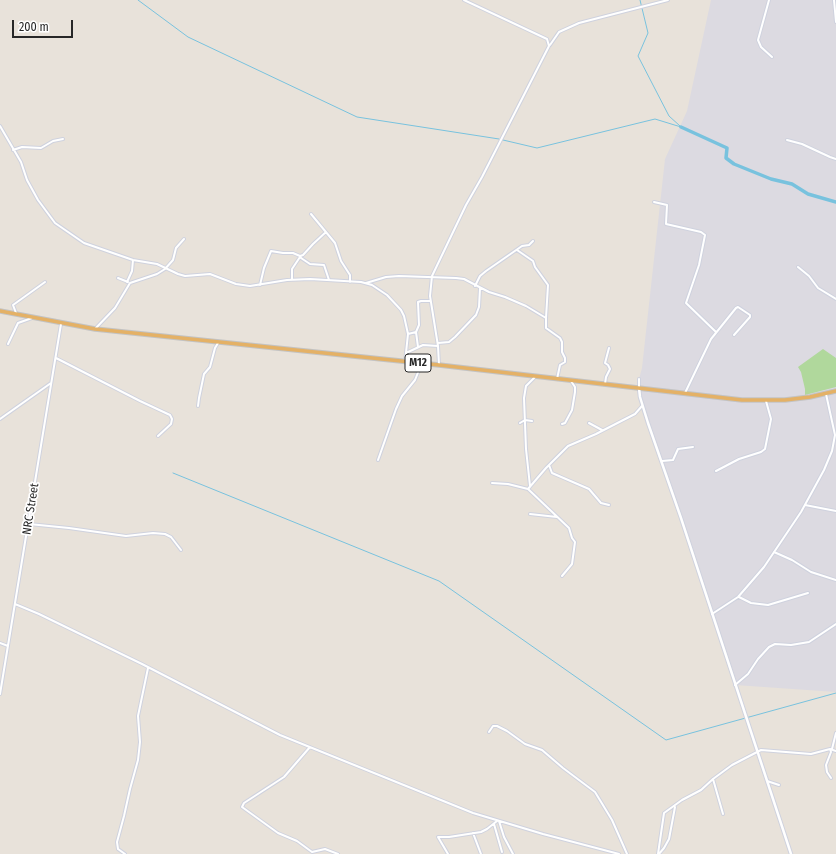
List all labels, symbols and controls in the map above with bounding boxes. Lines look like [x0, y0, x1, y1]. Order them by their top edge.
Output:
scale bar [14, 12, 75, 38]
text: 200 m [19, 20, 49, 34]
road number: M12 [405, 354, 431, 372]
street label: NRC Street [20, 482, 42, 536]

